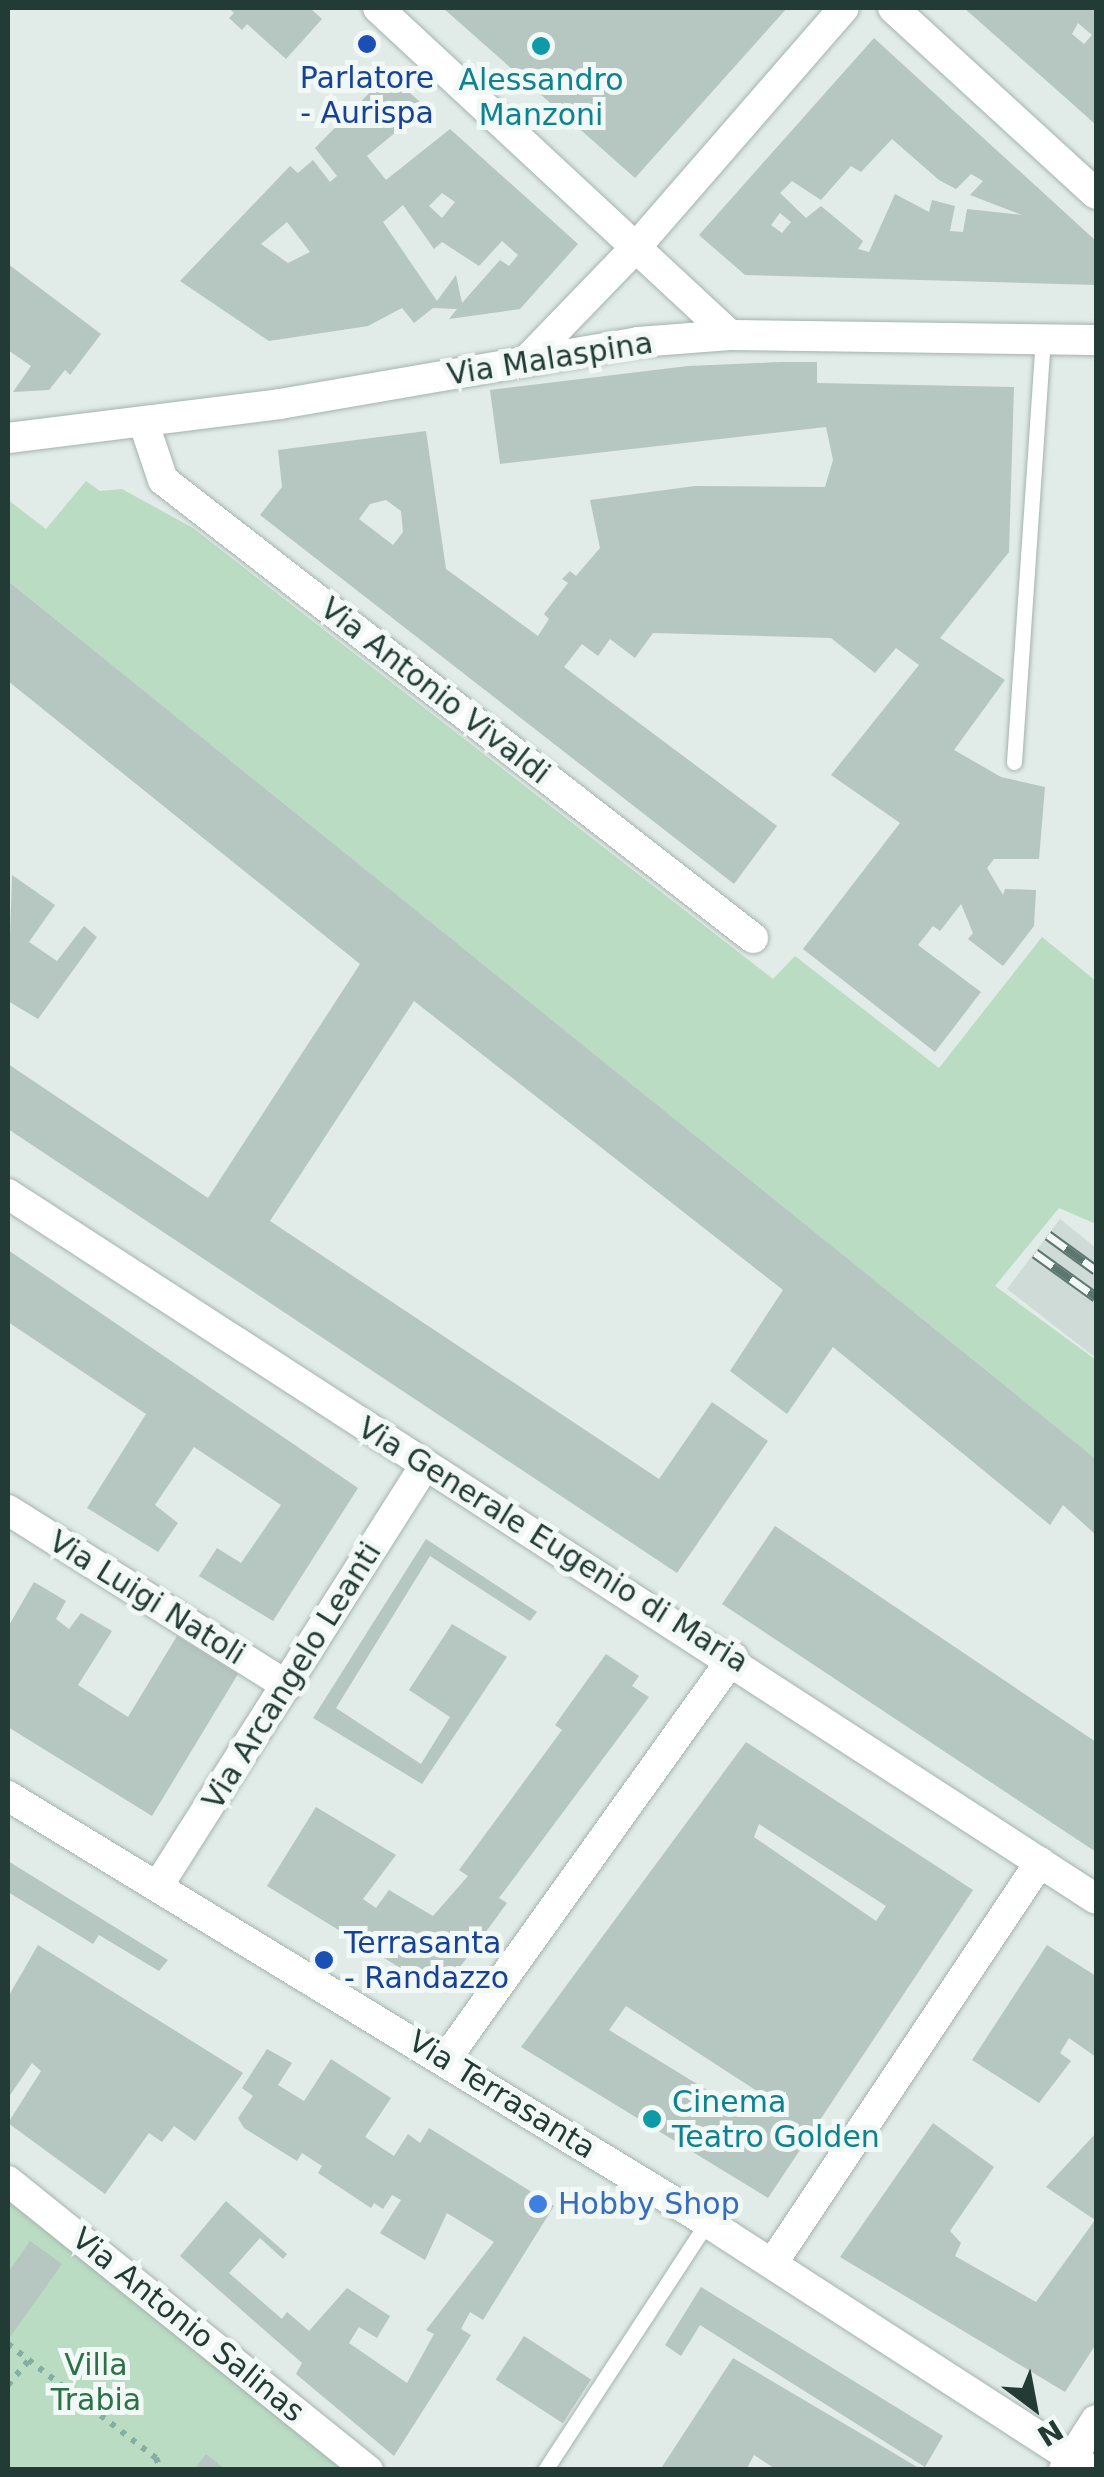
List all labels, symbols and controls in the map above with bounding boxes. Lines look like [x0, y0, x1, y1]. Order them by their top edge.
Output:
marker: Parlatore - Aurispa [356, 33, 378, 55]
marker: Alessandro Manzoni [530, 35, 552, 57]
place label: Parlatore - Aurispa [300, 60, 434, 130]
place label: Alessandro Manzoni [458, 62, 624, 132]
street label: Via Malaspina [445, 325, 655, 393]
street label: Via Antonio Vivaldi [313, 590, 557, 792]
street label: Via Generale Eugenio di Maria [351, 1410, 755, 1680]
street label: Via Luigi Natoli [42, 1523, 252, 1673]
street label: Via Arcangelo Leanti [195, 1536, 389, 1816]
place label: Terrasanta - Randazzo [344, 1925, 509, 1996]
marker: Terrasanta - Randazzo [313, 1949, 335, 1971]
street label: Via Terrasanta [402, 2023, 602, 2167]
place label: Cinema Teatro Golden [672, 2084, 880, 2154]
marker: Cinema Teatro Golden [641, 2108, 663, 2130]
place label: Hobby Shop [558, 2186, 740, 2222]
marker: Hobby Shop [527, 2193, 549, 2215]
street label: Via Antonio Salinas [65, 2220, 311, 2430]
park label: Villa Trabia [51, 2347, 141, 2418]
north arrow [984, 2357, 1084, 2457]
text: N [1031, 2413, 1069, 2453]

